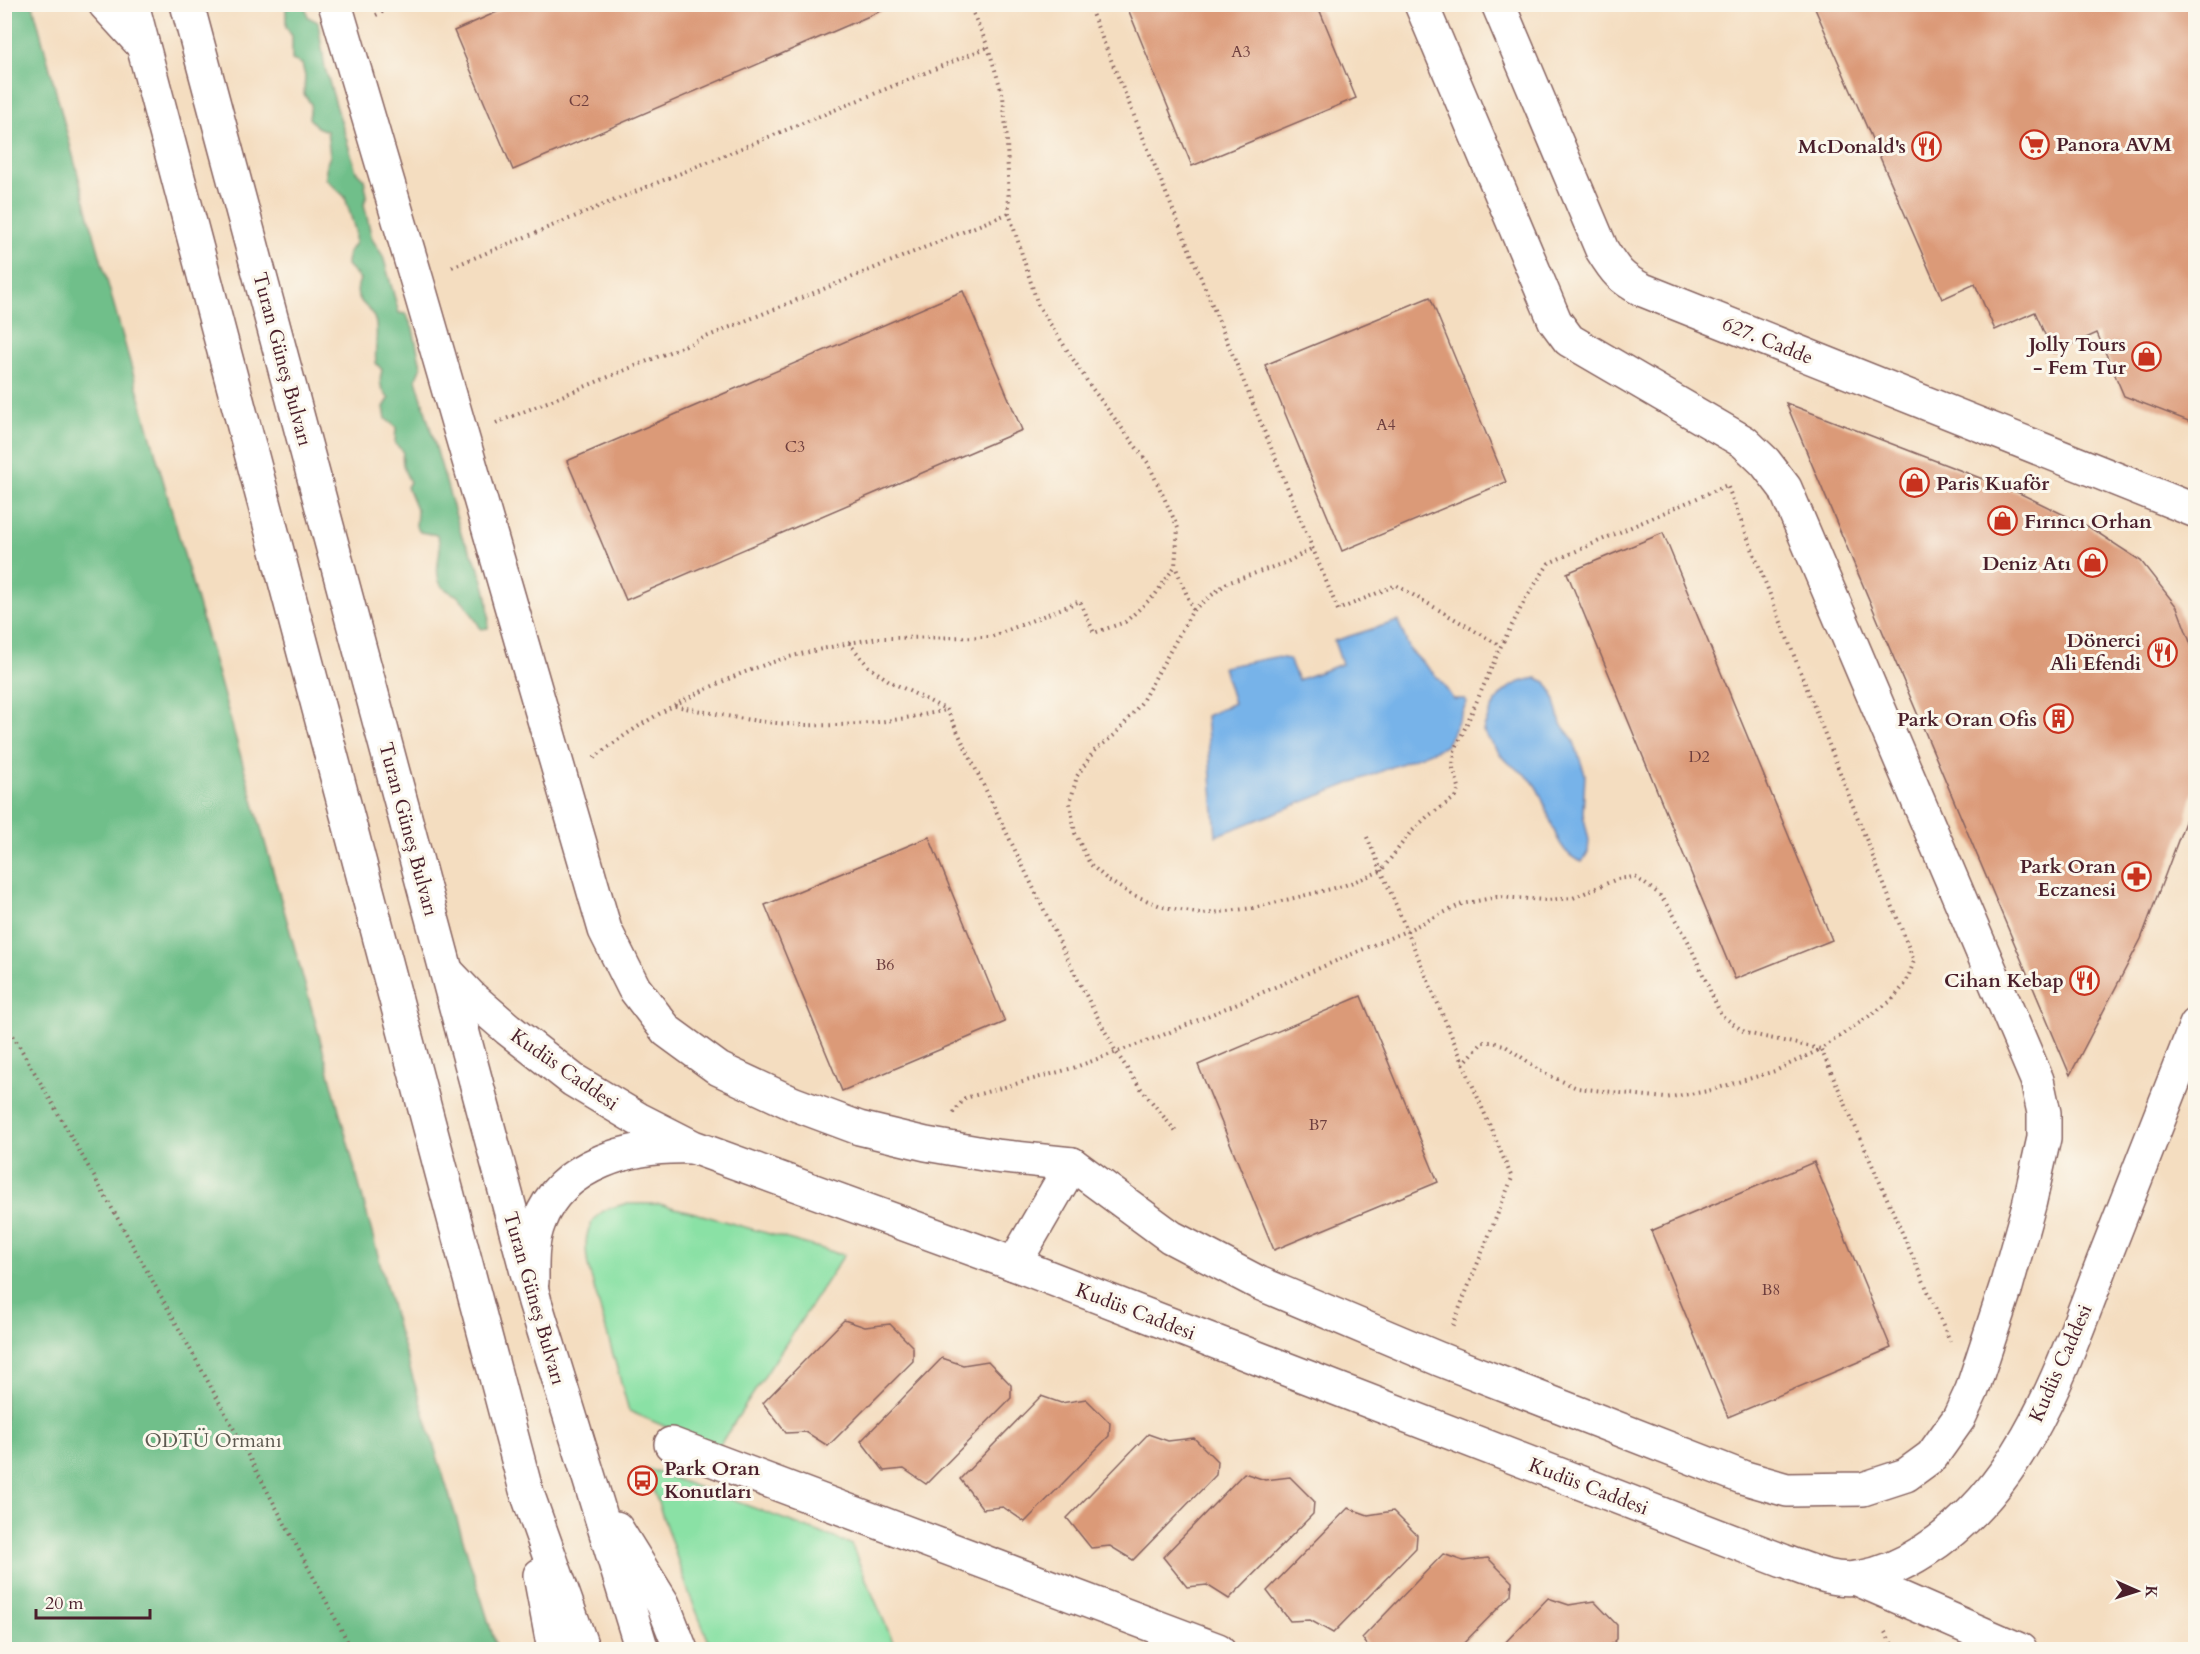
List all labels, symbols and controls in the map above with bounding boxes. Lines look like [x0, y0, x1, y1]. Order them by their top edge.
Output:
house number: A3 [1231, 41, 1251, 63]
house number: C2 [569, 90, 589, 112]
supermarket icon: Panora AVM [2019, 128, 2051, 160]
restaurant icon: McDonald's [1911, 130, 1943, 162]
place label: Panora AVM [2056, 131, 2172, 158]
place label: McDonald's [1798, 133, 1906, 160]
street label: Turan Güneş Bulvarı [246, 269, 319, 449]
street label: 627. Cadde [1718, 310, 1817, 371]
place label: Jolly Tours - Fem Tur [2026, 331, 2127, 381]
shop icon: Jolly Tours - Fem Tur [2131, 340, 2163, 372]
house number: A4 [1376, 414, 1396, 436]
house number: C3 [785, 436, 805, 458]
shop icon: Paris Kuaför [1899, 467, 1931, 499]
place label: Paris Kuaför [1936, 470, 2050, 497]
shop icon: Fırıncı Orhan [1987, 505, 2019, 537]
place label: Fırıncı Orhan [2024, 508, 2152, 535]
shop icon: Deniz Atı [2076, 547, 2108, 579]
place label: Deniz Atı [1982, 550, 2071, 577]
place label: Dönerci Ali Efendi [2050, 627, 2141, 677]
restaurant icon: Dönerci Ali Efendi [2146, 636, 2178, 668]
building icon: Park Oran Ofis [2042, 703, 2074, 735]
place label: Park Oran Ofis [1897, 706, 2037, 733]
street label: Turan Güneş Bulvarı [372, 739, 445, 919]
house number: D2 [1688, 746, 1710, 768]
place label: Park Oran Eczanesi [2020, 853, 2116, 903]
pharmacy icon: Park Oran Eczanesi [2121, 861, 2153, 893]
house number: B6 [875, 954, 895, 976]
restaurant icon: Cihan Kebap [2069, 964, 2101, 996]
place label: Cihan Kebap [1944, 967, 2064, 994]
street label: Kudüs Caddesi [505, 1022, 624, 1117]
house number: B7 [1308, 1114, 1328, 1136]
street label: Turan Güneş Bulvarı [497, 1208, 572, 1388]
street label: Kudüs Caddesi [1072, 1276, 1200, 1347]
house number: B8 [1761, 1279, 1781, 1301]
street label: Kudüs Caddesi [2022, 1300, 2099, 1426]
park label: ODTÜ Ormanı [144, 1427, 282, 1454]
street label: Kudüs Caddesi [1525, 1451, 1653, 1522]
place label: Park Oran Konutları [664, 1455, 760, 1505]
bus stop icon: Park Oran Konutları [627, 1464, 659, 1496]
north arrow [2107, 1561, 2167, 1621]
scale bar [36, 1582, 150, 1620]
text: K [2140, 1585, 2162, 1599]
text: 20 m [45, 1591, 84, 1616]

